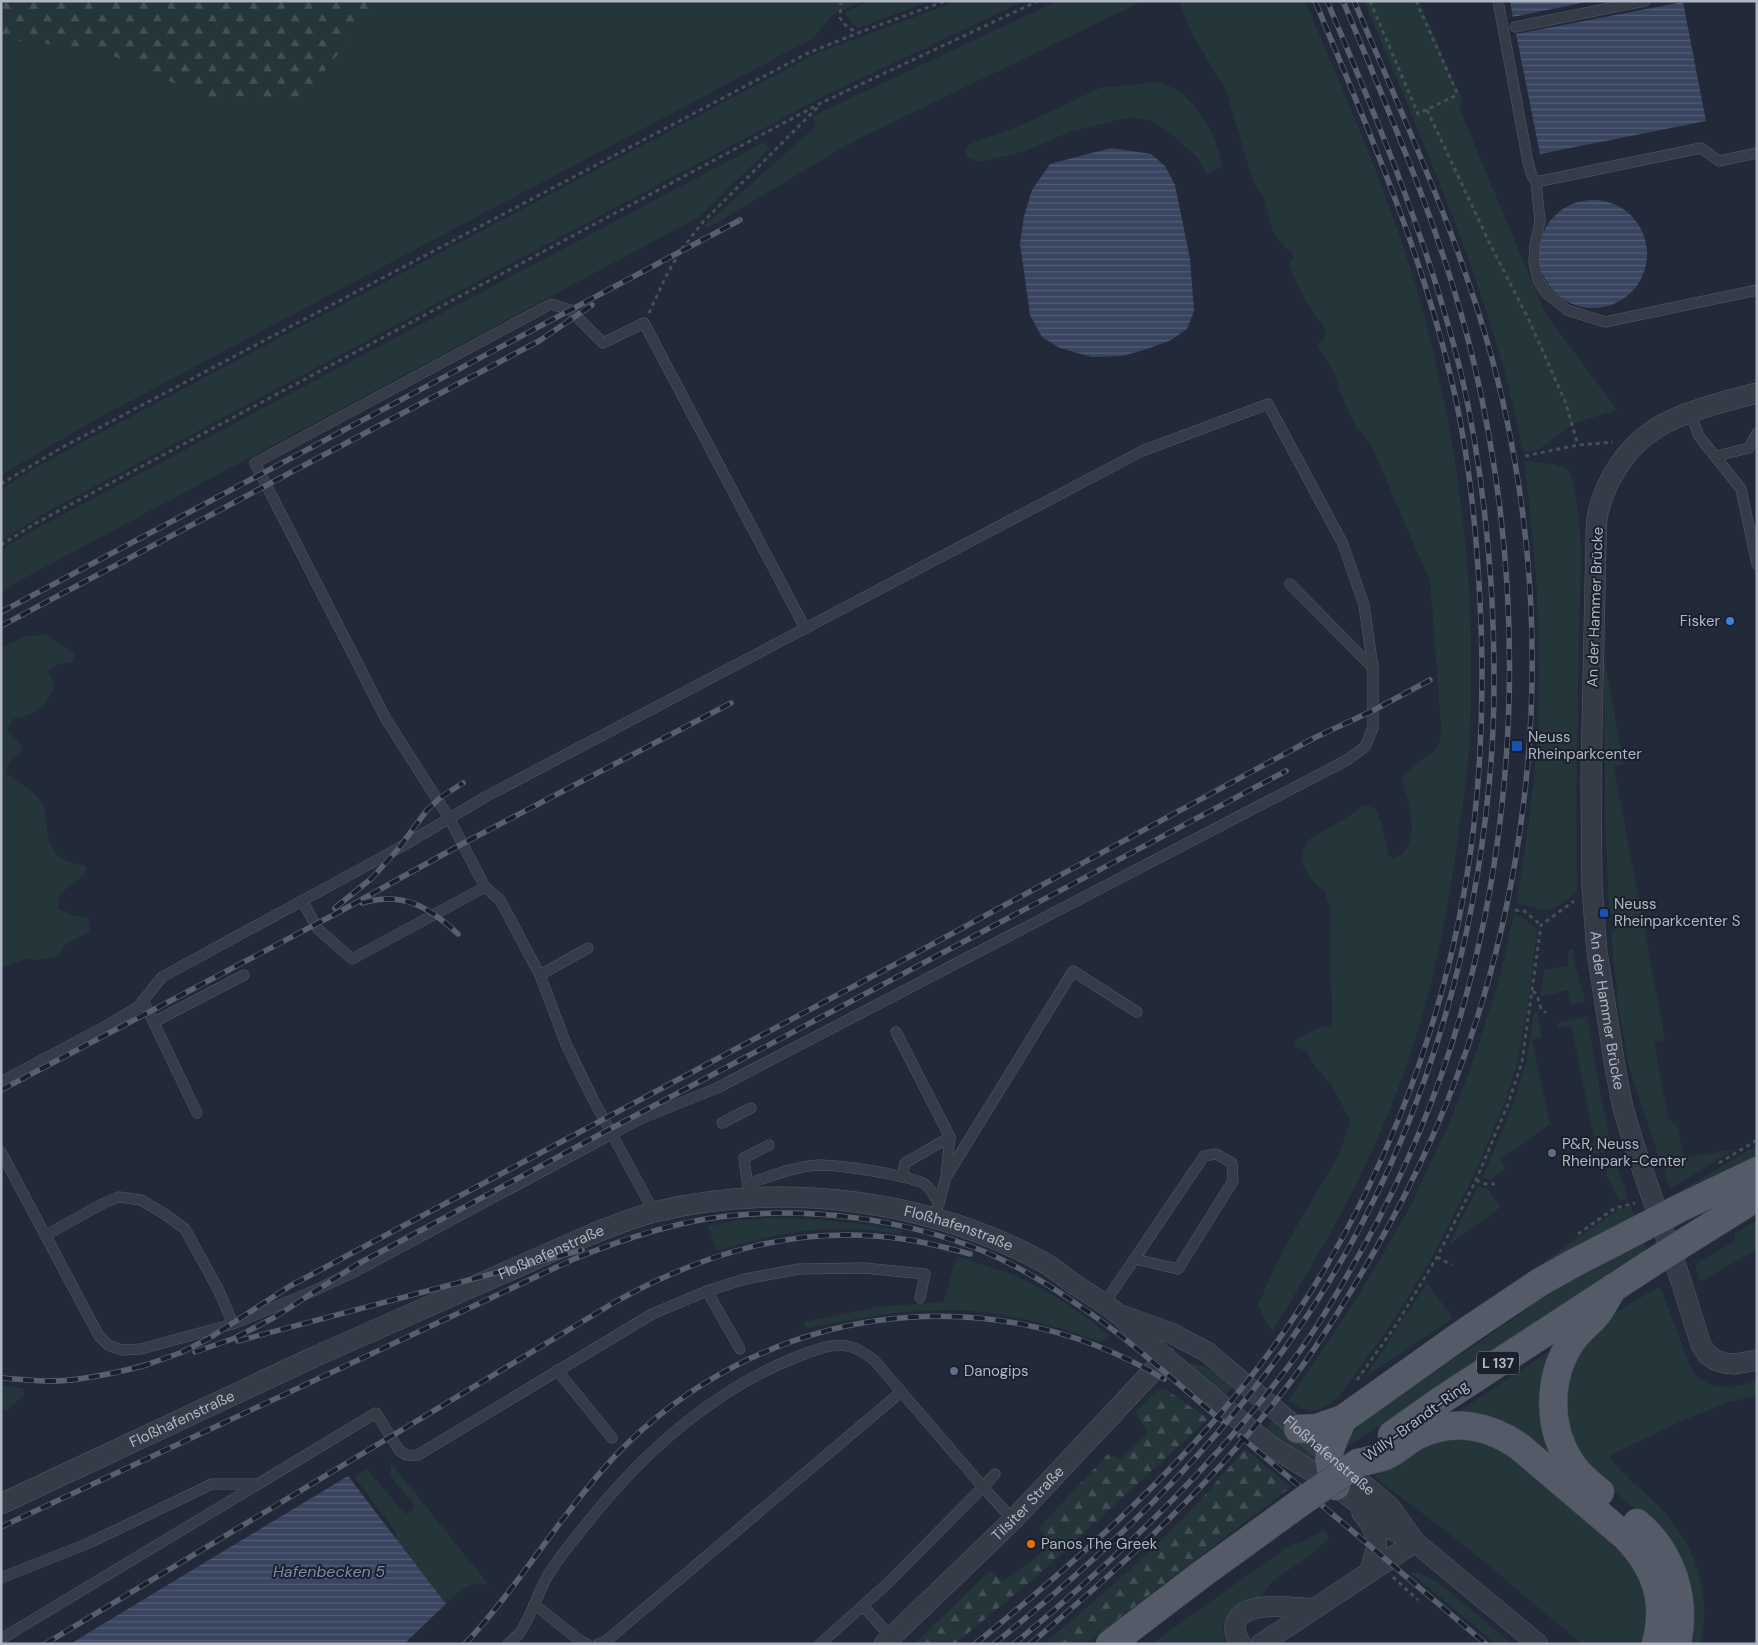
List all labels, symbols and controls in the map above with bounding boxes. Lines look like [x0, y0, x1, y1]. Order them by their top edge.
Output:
street label: An der Hammer Brücke [1582, 526, 1608, 688]
place label: Fisker [1680, 611, 1720, 631]
marker: Fisker [1724, 615, 1736, 627]
place label: Neuss Rheinparkcenter [1528, 727, 1642, 764]
marker: Neuss Rheinparkcenter [1510, 739, 1524, 753]
place label: Neuss Rheinparkcenter S [1614, 894, 1741, 931]
marker: Neuss Rheinparkcenter S [1598, 907, 1610, 919]
street label: An der Hammer Brücke [1585, 930, 1629, 1092]
place label: P&R, Neuss Rheinpark-Center [1562, 1134, 1687, 1171]
marker: P&R, Neuss Rheinpark-Center [1546, 1147, 1558, 1159]
street label: Floßhafenstraße [902, 1201, 1016, 1256]
street label: Floßhafenstraße [495, 1220, 607, 1284]
road number: L 137 [1477, 1352, 1519, 1375]
place label: Danogips [964, 1361, 1029, 1381]
marker: Danogips [948, 1365, 960, 1377]
street label: Willy-Brandt-Ring [1359, 1376, 1473, 1466]
street label: Floßhafenstraße [126, 1386, 238, 1452]
street label: Floßhafenstraße [1279, 1411, 1379, 1500]
street label: Tilsiter Straße [987, 1462, 1069, 1545]
place label: Panos The Greek [1041, 1534, 1158, 1554]
marker: Panos The Greek [1025, 1538, 1037, 1550]
water label: Hafenbecken 5 [273, 1561, 385, 1582]

